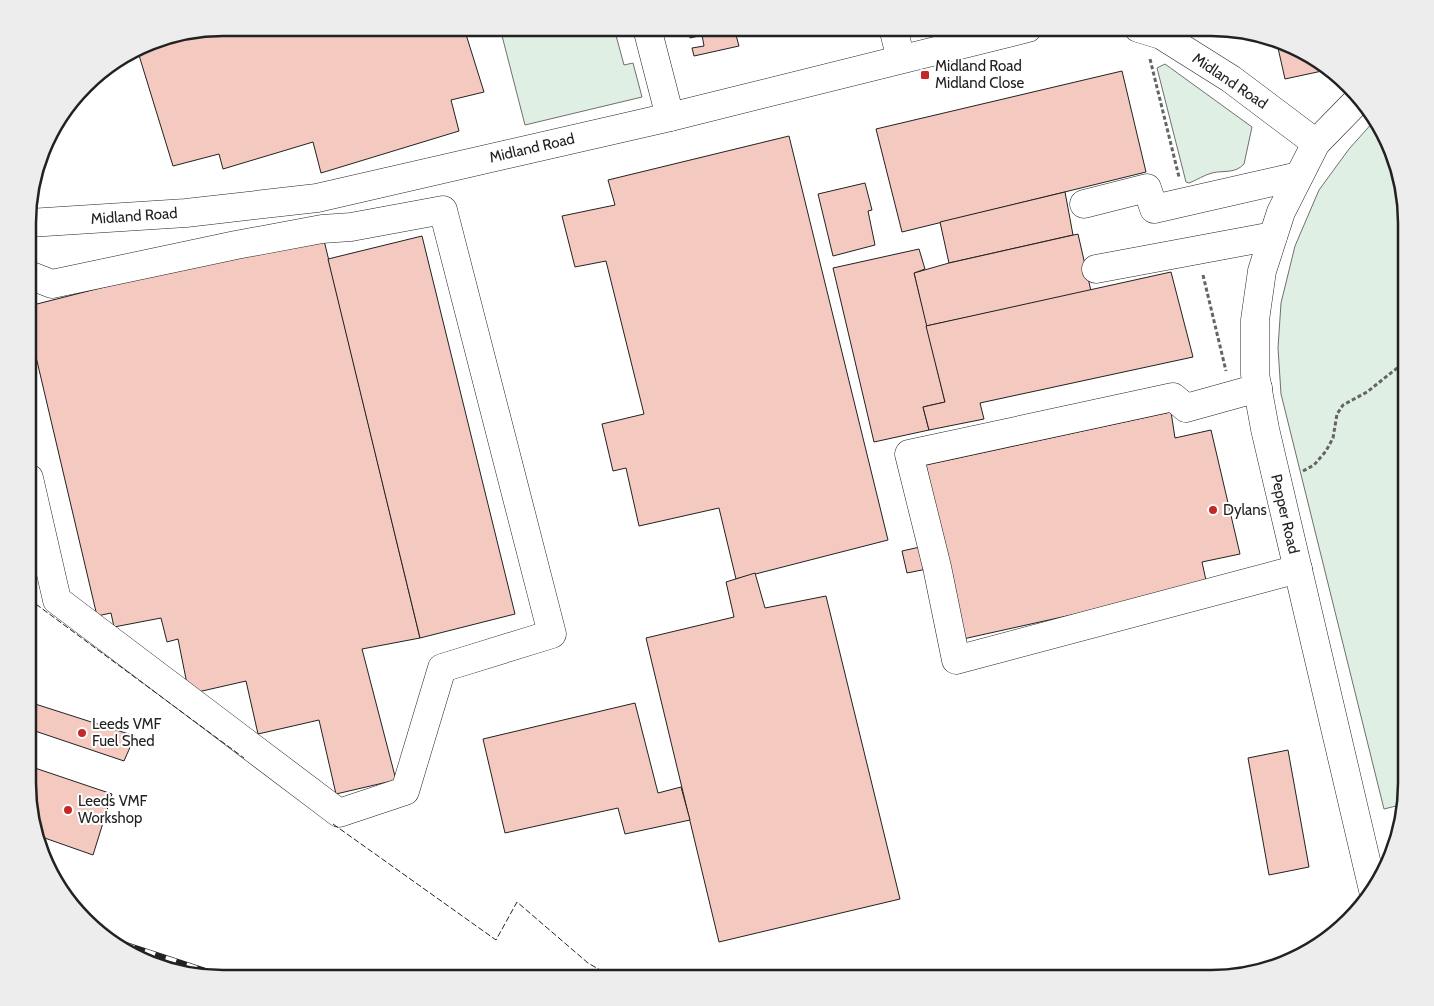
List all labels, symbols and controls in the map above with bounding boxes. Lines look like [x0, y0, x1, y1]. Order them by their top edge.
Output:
street label: Midland Road [1189, 49, 1271, 113]
place label: Midland Road Midland Close [935, 57, 1025, 92]
marker: Midland Road Midland Close [919, 69, 931, 81]
street label: Midland Road [488, 129, 576, 167]
street label: Midland Road [90, 204, 178, 228]
street label: Pepper Road [1267, 472, 1303, 556]
place label: Dylans [1223, 501, 1267, 519]
marker: Dylans [1207, 504, 1219, 516]
place label: Leeds VMF Fuel Shed [92, 715, 162, 750]
marker: Leeds VMF Fuel Shed [76, 727, 88, 739]
place label: Leeds VMF Workshop [78, 792, 148, 827]
marker: Leeds VMF Workshop [62, 804, 74, 816]

